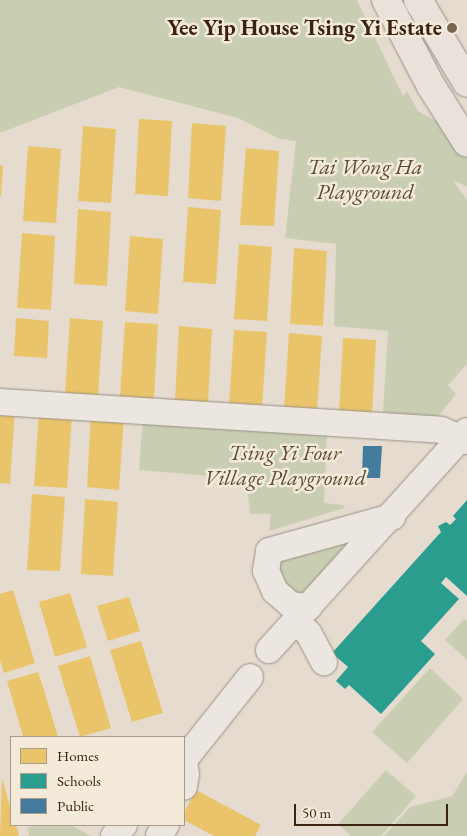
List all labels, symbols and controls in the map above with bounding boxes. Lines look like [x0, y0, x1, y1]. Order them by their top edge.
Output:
place label: Yee Yip House Tsing Yi Estate [167, 15, 442, 41]
marker: Yee Yip House Tsing Yi Estate [446, 22, 458, 34]
park label: Tai Wong Ha Playground [307, 153, 423, 205]
park label: Tsing Yi Four Village Playground [204, 439, 366, 491]
legend [10, 736, 185, 826]
text: Homes [57, 746, 99, 765]
text: Schools [57, 771, 101, 790]
scale bar [297, 794, 451, 826]
text: Public [57, 796, 94, 815]
text: 50 m [302, 803, 331, 822]

